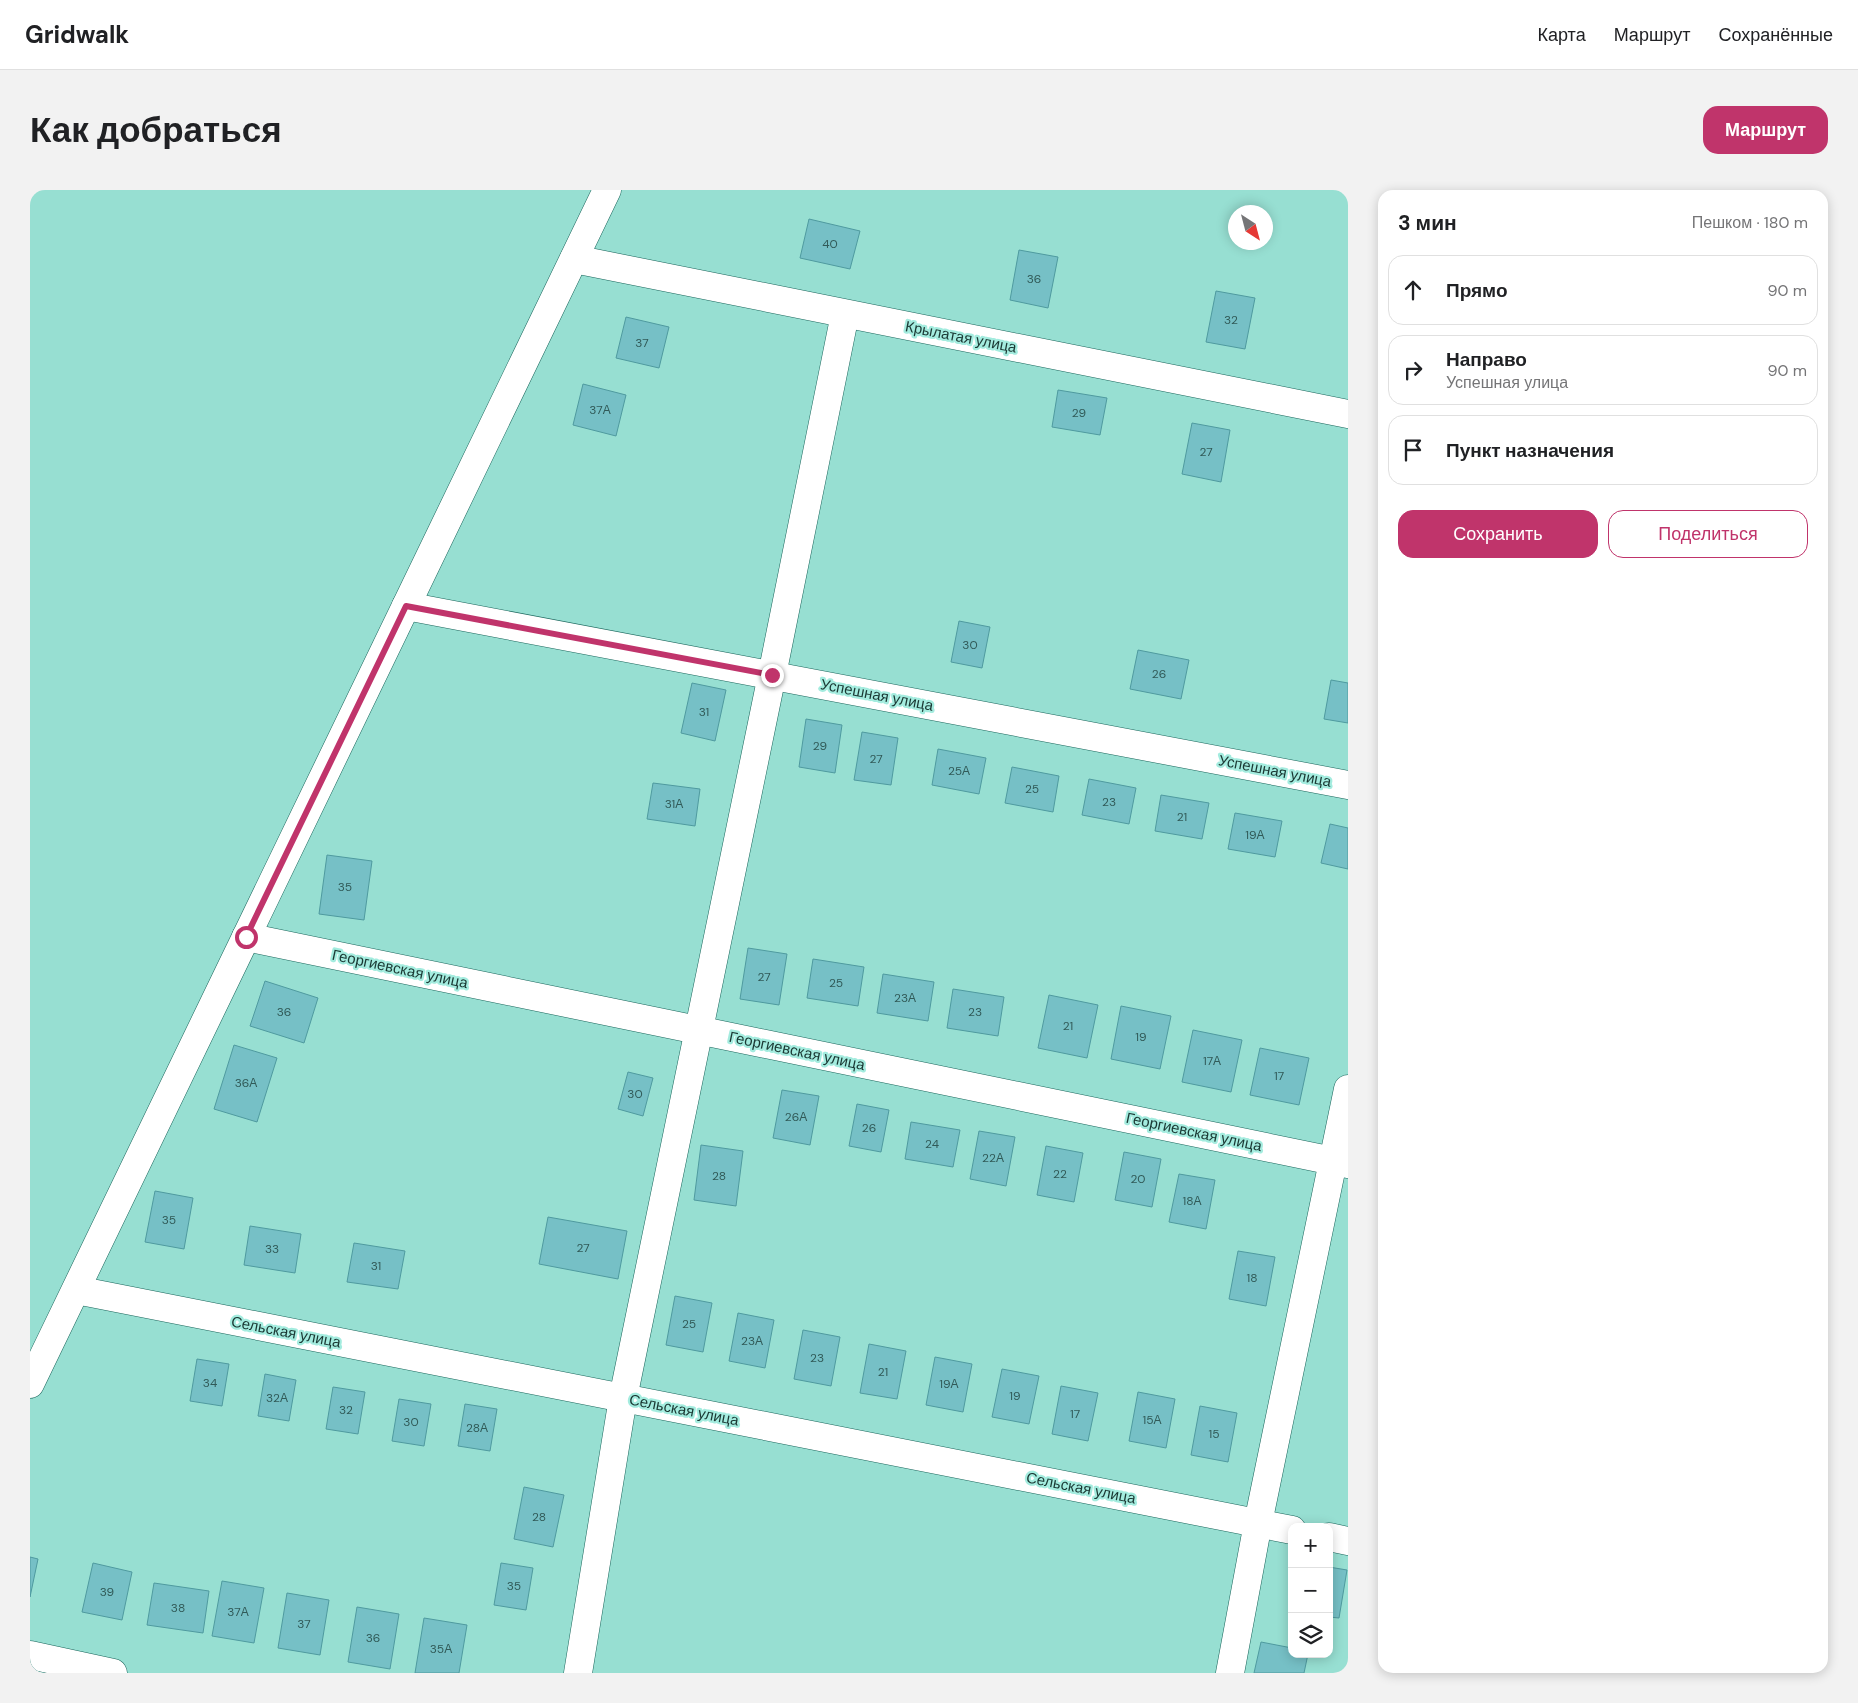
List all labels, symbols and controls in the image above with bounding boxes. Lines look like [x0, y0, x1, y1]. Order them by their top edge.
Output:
text: Gridwalk [25, 19, 129, 50]
text: Карта [1538, 23, 1586, 47]
text: Маршрут [1614, 23, 1690, 47]
text: Сохранённые [1718, 23, 1833, 47]
button: Маршрут [1703, 106, 1828, 154]
text: Как добраться [30, 107, 282, 153]
north arrow [1228, 205, 1273, 250]
text: 3 мин [1398, 209, 1457, 237]
text: Пешком · 180 m [1692, 212, 1808, 233]
house number: 40 [822, 236, 838, 252]
house number: 36 [1027, 271, 1041, 287]
icon: ahead [1399, 276, 1427, 304]
text: Прямо [1446, 278, 1508, 303]
text: 90 m [1767, 280, 1807, 301]
house number: 32 [1224, 312, 1238, 328]
street label: Крылатая улица [904, 316, 1019, 358]
house number: 37 [635, 335, 649, 351]
text: Направо [1446, 347, 1527, 372]
icon: right [1399, 356, 1427, 384]
text: 90 m [1767, 360, 1807, 381]
text: Успешная улица [1446, 372, 1568, 393]
house number: 37А [589, 402, 611, 418]
house number: 29 [1072, 405, 1086, 421]
icon: arrive [1399, 436, 1427, 464]
text: Пункт назначения [1446, 438, 1614, 463]
house number: 27 [1199, 444, 1213, 460]
button: Сохранить [1398, 510, 1598, 558]
button: Поделиться [1608, 510, 1808, 558]
house number: 30 [962, 637, 978, 653]
route end [761, 664, 784, 687]
house number: 26 [1152, 666, 1166, 682]
street label: Успешная улица [819, 674, 936, 716]
house number: 31 [699, 704, 709, 720]
house number: 29 [813, 738, 827, 754]
street label: Успешная улица [1217, 750, 1334, 792]
house number: 27 [869, 751, 883, 767]
house number: 25А [948, 763, 970, 779]
house number: 25 [1025, 781, 1039, 797]
house number: 23 [1102, 794, 1116, 810]
house number: 31А [665, 796, 683, 812]
house number: 21 [1177, 809, 1187, 825]
house number: 19А [1245, 827, 1265, 843]
house number: 35 [338, 879, 352, 895]
route start [235, 926, 258, 949]
street label: Георгиевская улица [330, 945, 470, 993]
house number: 27 [757, 969, 771, 985]
house number: 25 [829, 975, 843, 991]
house number: 23А [894, 990, 916, 1006]
house number: 36 [277, 1004, 291, 1020]
house number: 23 [968, 1004, 982, 1020]
house number: 21 [1063, 1018, 1073, 1034]
street label: Георгиевская улица [727, 1027, 867, 1075]
house number: 19 [1135, 1029, 1147, 1045]
house number: 17А [1203, 1053, 1221, 1069]
house number: 17 [1274, 1068, 1284, 1084]
house number: 36А [235, 1075, 257, 1091]
house number: 30 [627, 1086, 643, 1102]
street label: Георгиевская улица [1124, 1108, 1264, 1156]
house number: 26А [785, 1109, 807, 1125]
house number: 26 [862, 1120, 876, 1136]
house number: 24 [925, 1136, 939, 1152]
house number: 22А [982, 1150, 1004, 1166]
house number: 22 [1053, 1166, 1067, 1182]
house number: 28 [712, 1168, 726, 1184]
house number: 20 [1130, 1171, 1146, 1187]
house number: 18А [1182, 1193, 1202, 1209]
house number: 35 [162, 1212, 176, 1228]
house number: 27 [576, 1240, 590, 1256]
house number: 33 [265, 1241, 279, 1257]
house number: 31 [371, 1258, 381, 1274]
house number: 18 [1246, 1270, 1258, 1286]
street label: Сельская улица [229, 1312, 343, 1353]
house number: 25 [682, 1316, 696, 1332]
house number: 23А [741, 1333, 763, 1349]
house number: 23 [810, 1350, 824, 1366]
house number: 21 [878, 1364, 888, 1380]
house number: 34 [203, 1375, 217, 1391]
house number: 19А [939, 1376, 959, 1392]
house number: 19 [1009, 1388, 1021, 1404]
house number: 32А [266, 1390, 288, 1406]
street label: Сельская улица [627, 1390, 741, 1431]
house number: 32 [339, 1402, 353, 1418]
house number: 17 [1070, 1406, 1080, 1422]
house number: 15А [1142, 1412, 1162, 1428]
house number: 30 [403, 1414, 419, 1430]
house number: 28А [466, 1420, 488, 1436]
house number: 15 [1208, 1426, 1220, 1442]
street label: Сельская улица [1024, 1468, 1138, 1509]
house number: 28 [532, 1509, 546, 1525]
map controls [1288, 1523, 1333, 1658]
button: + [1288, 1523, 1333, 1568]
button: − [1288, 1568, 1333, 1613]
house number: 35 [507, 1578, 521, 1594]
house number: 39 [100, 1584, 114, 1600]
house number: 38 [171, 1600, 185, 1616]
house number: 37А [227, 1604, 249, 1620]
button: layers [1288, 1613, 1333, 1658]
house number: 37 [297, 1616, 311, 1632]
house number: 36 [366, 1630, 380, 1646]
house number: 35А [430, 1641, 452, 1657]

